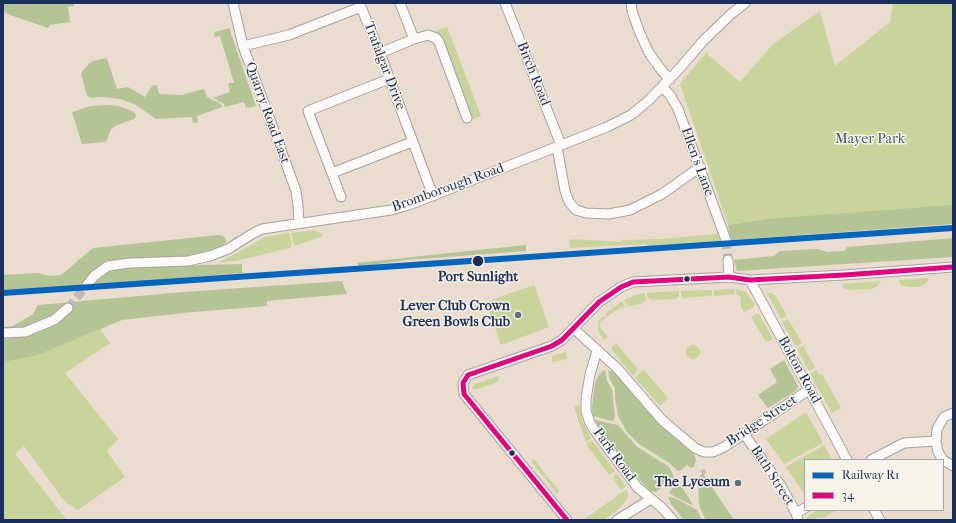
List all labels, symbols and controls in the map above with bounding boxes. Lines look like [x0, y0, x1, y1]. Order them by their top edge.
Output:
street label: Trafalgar Drive [360, 20, 408, 112]
street label: Birch Road [513, 40, 553, 108]
street label: Quarry Road East [241, 60, 293, 166]
street label: Ellen's Lane [677, 125, 717, 199]
park label: Mayer Park [835, 132, 905, 148]
street label: Bromborough Road [390, 160, 506, 216]
marker: Port Sunlight [471, 254, 485, 268]
place label: Port Sunlight [438, 270, 518, 286]
unlabelled marker [682, 274, 692, 284]
place label: Lever Club Crown Green Bowls Club [400, 299, 510, 332]
marker: Lever Club Crown Green Bowls Club [513, 310, 523, 320]
street label: Bolton Road [774, 333, 824, 407]
street label: Bridge Street [723, 392, 801, 450]
street label: Park Road [589, 425, 639, 485]
street label: Bath Street [746, 443, 798, 509]
unlabelled marker [507, 448, 517, 458]
legend [804, 459, 944, 511]
text: Railway R1 [842, 468, 899, 482]
place label: The Lyceum [655, 475, 730, 491]
marker: The Lyceum [733, 478, 743, 488]
text: 34 [842, 488, 854, 502]

